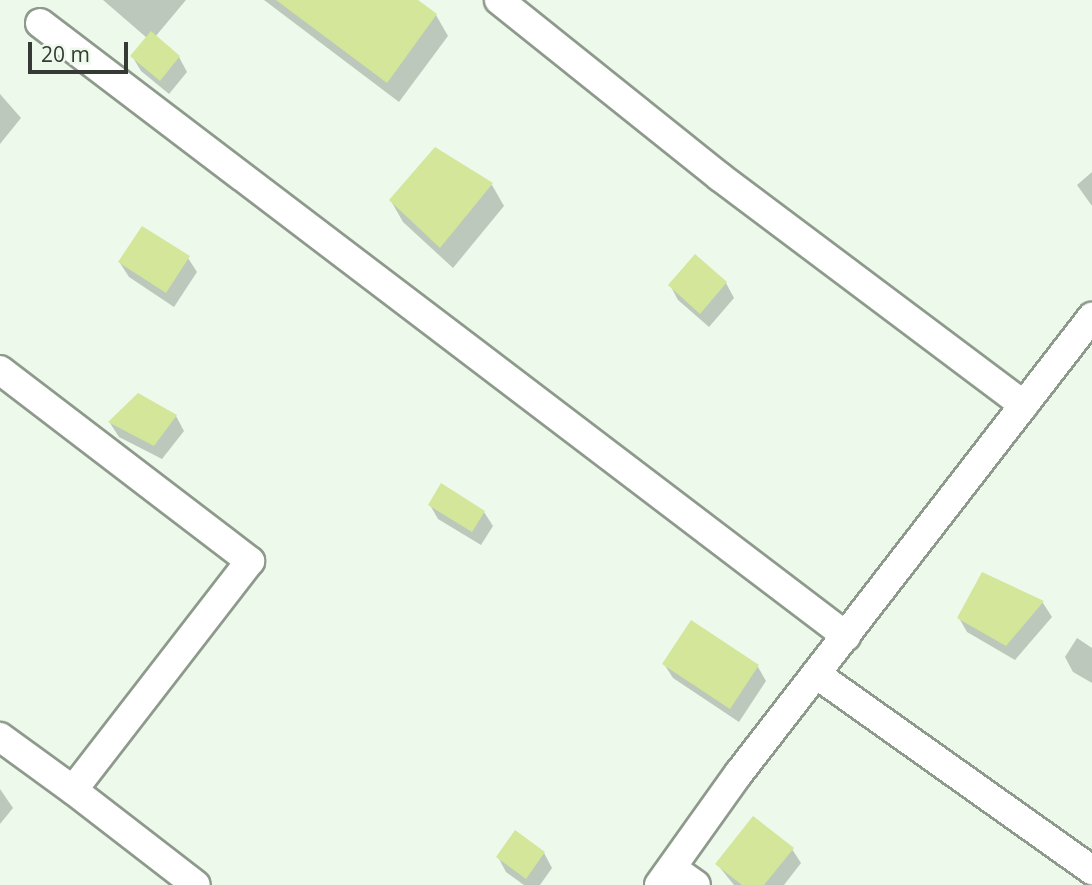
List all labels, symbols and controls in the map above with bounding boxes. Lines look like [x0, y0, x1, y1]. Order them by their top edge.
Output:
scale bar [32, 28, 131, 72]
text: 20 m [41, 40, 90, 68]

